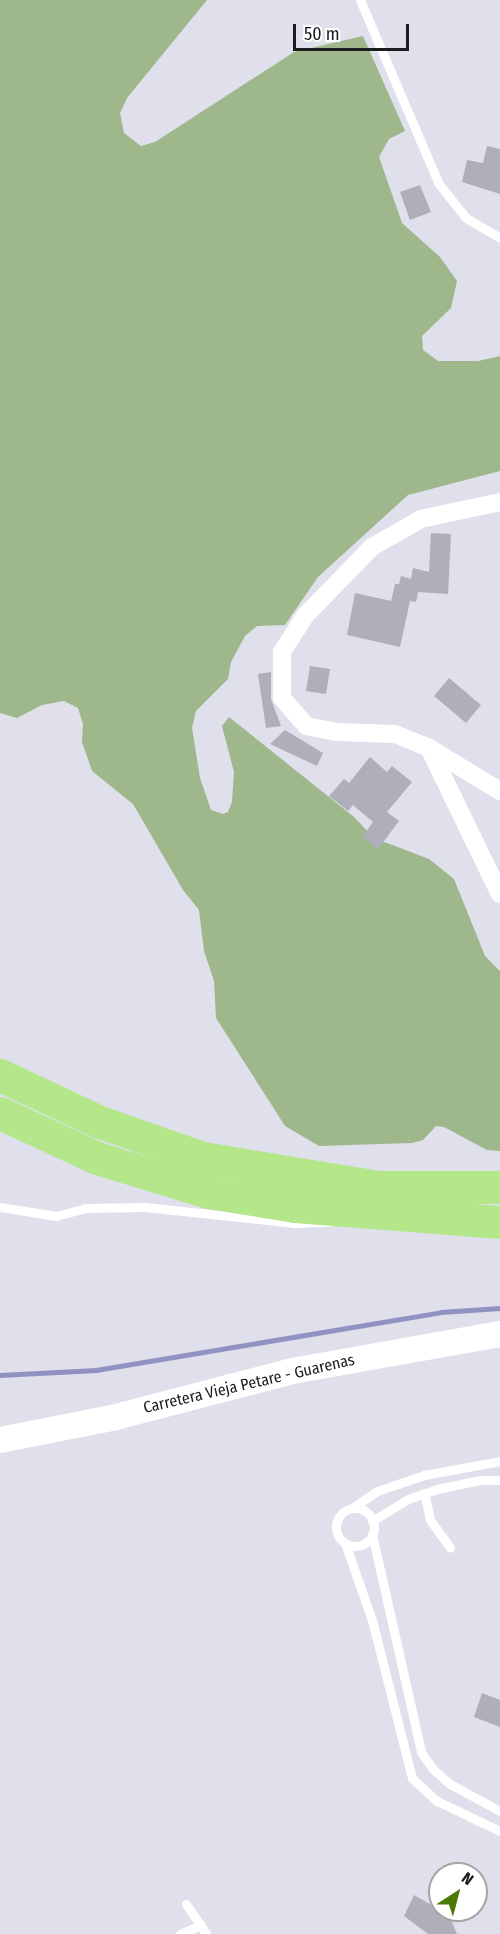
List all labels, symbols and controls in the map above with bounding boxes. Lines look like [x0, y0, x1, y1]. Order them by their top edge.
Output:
scale bar [296, 12, 412, 50]
text: 50 m [304, 23, 340, 45]
street label: Carretera Vieja Petare - Guarenas [141, 1350, 357, 1418]
north arrow [428, 1862, 488, 1922]
text: N [458, 1868, 477, 1889]

